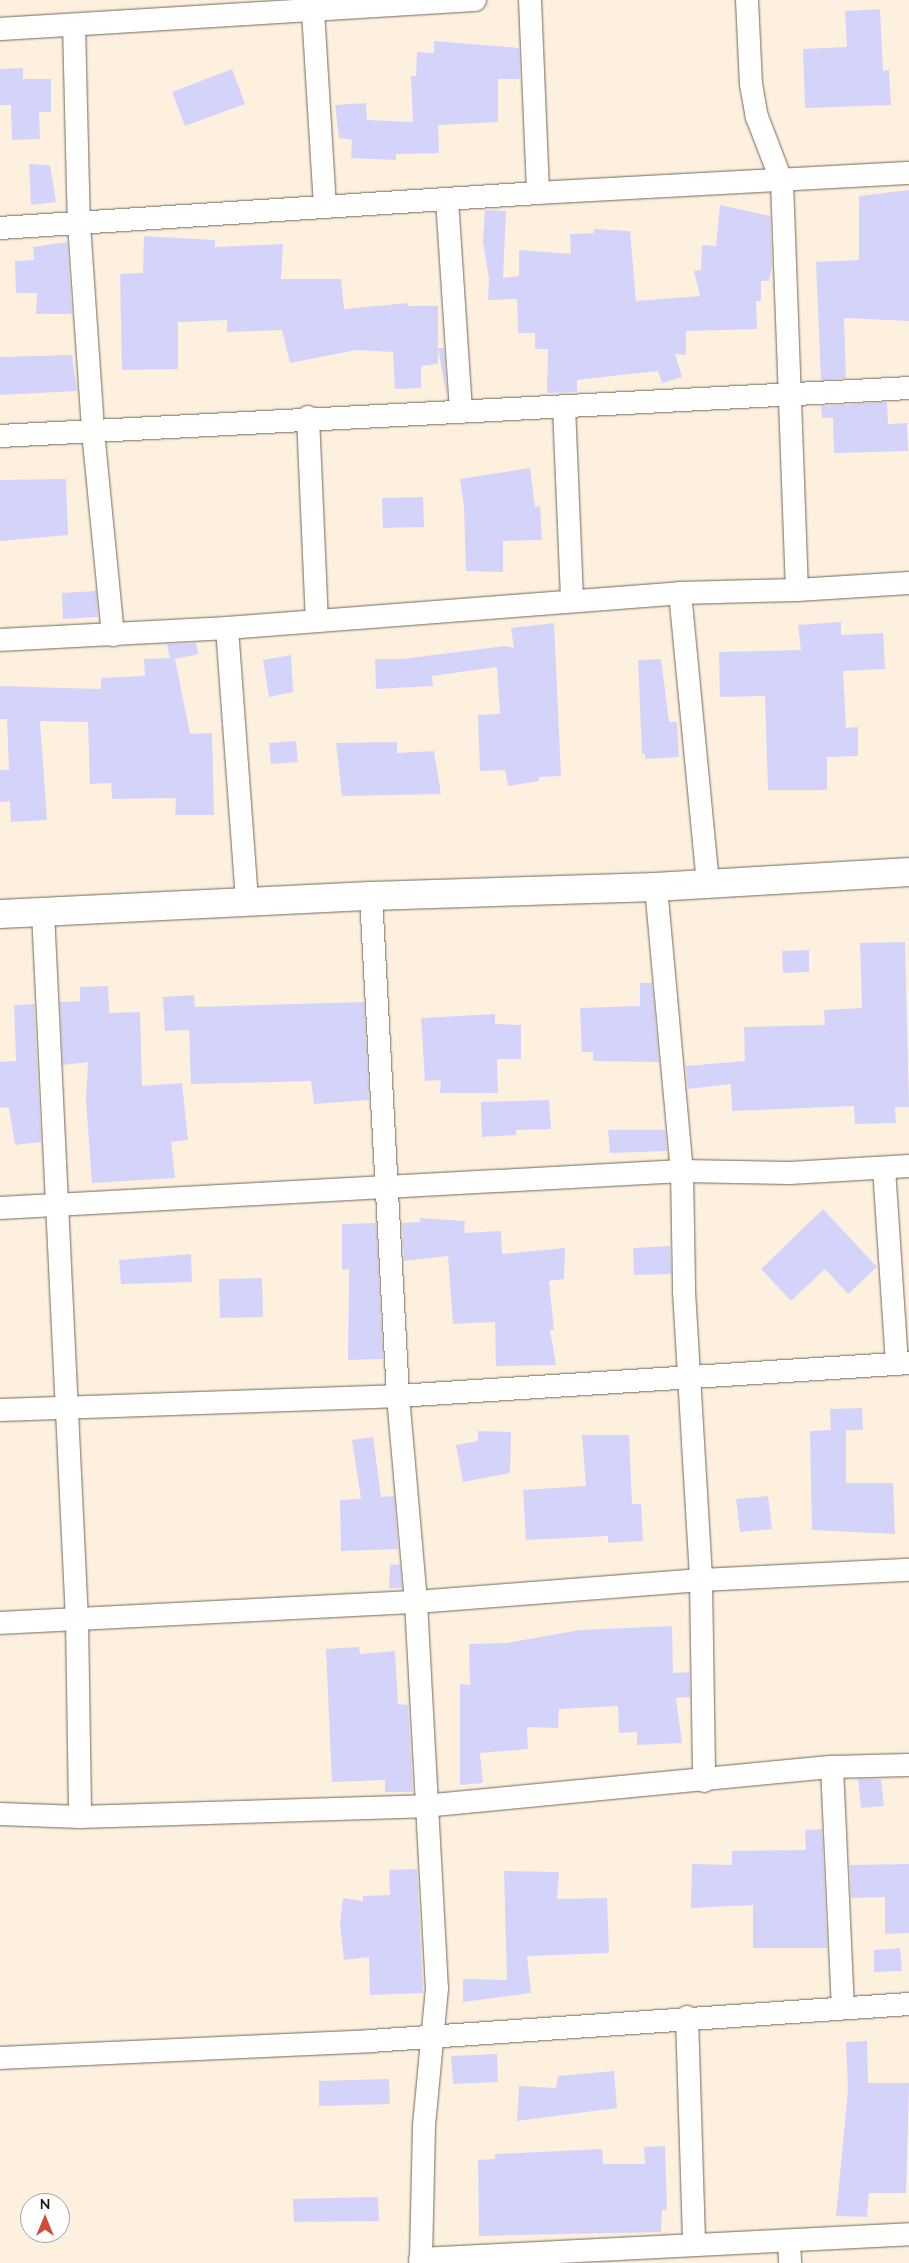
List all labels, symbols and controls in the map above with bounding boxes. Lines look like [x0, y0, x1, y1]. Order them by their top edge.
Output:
north arrow [20, 2193, 70, 2243]
text: N [40, 2195, 50, 2213]

